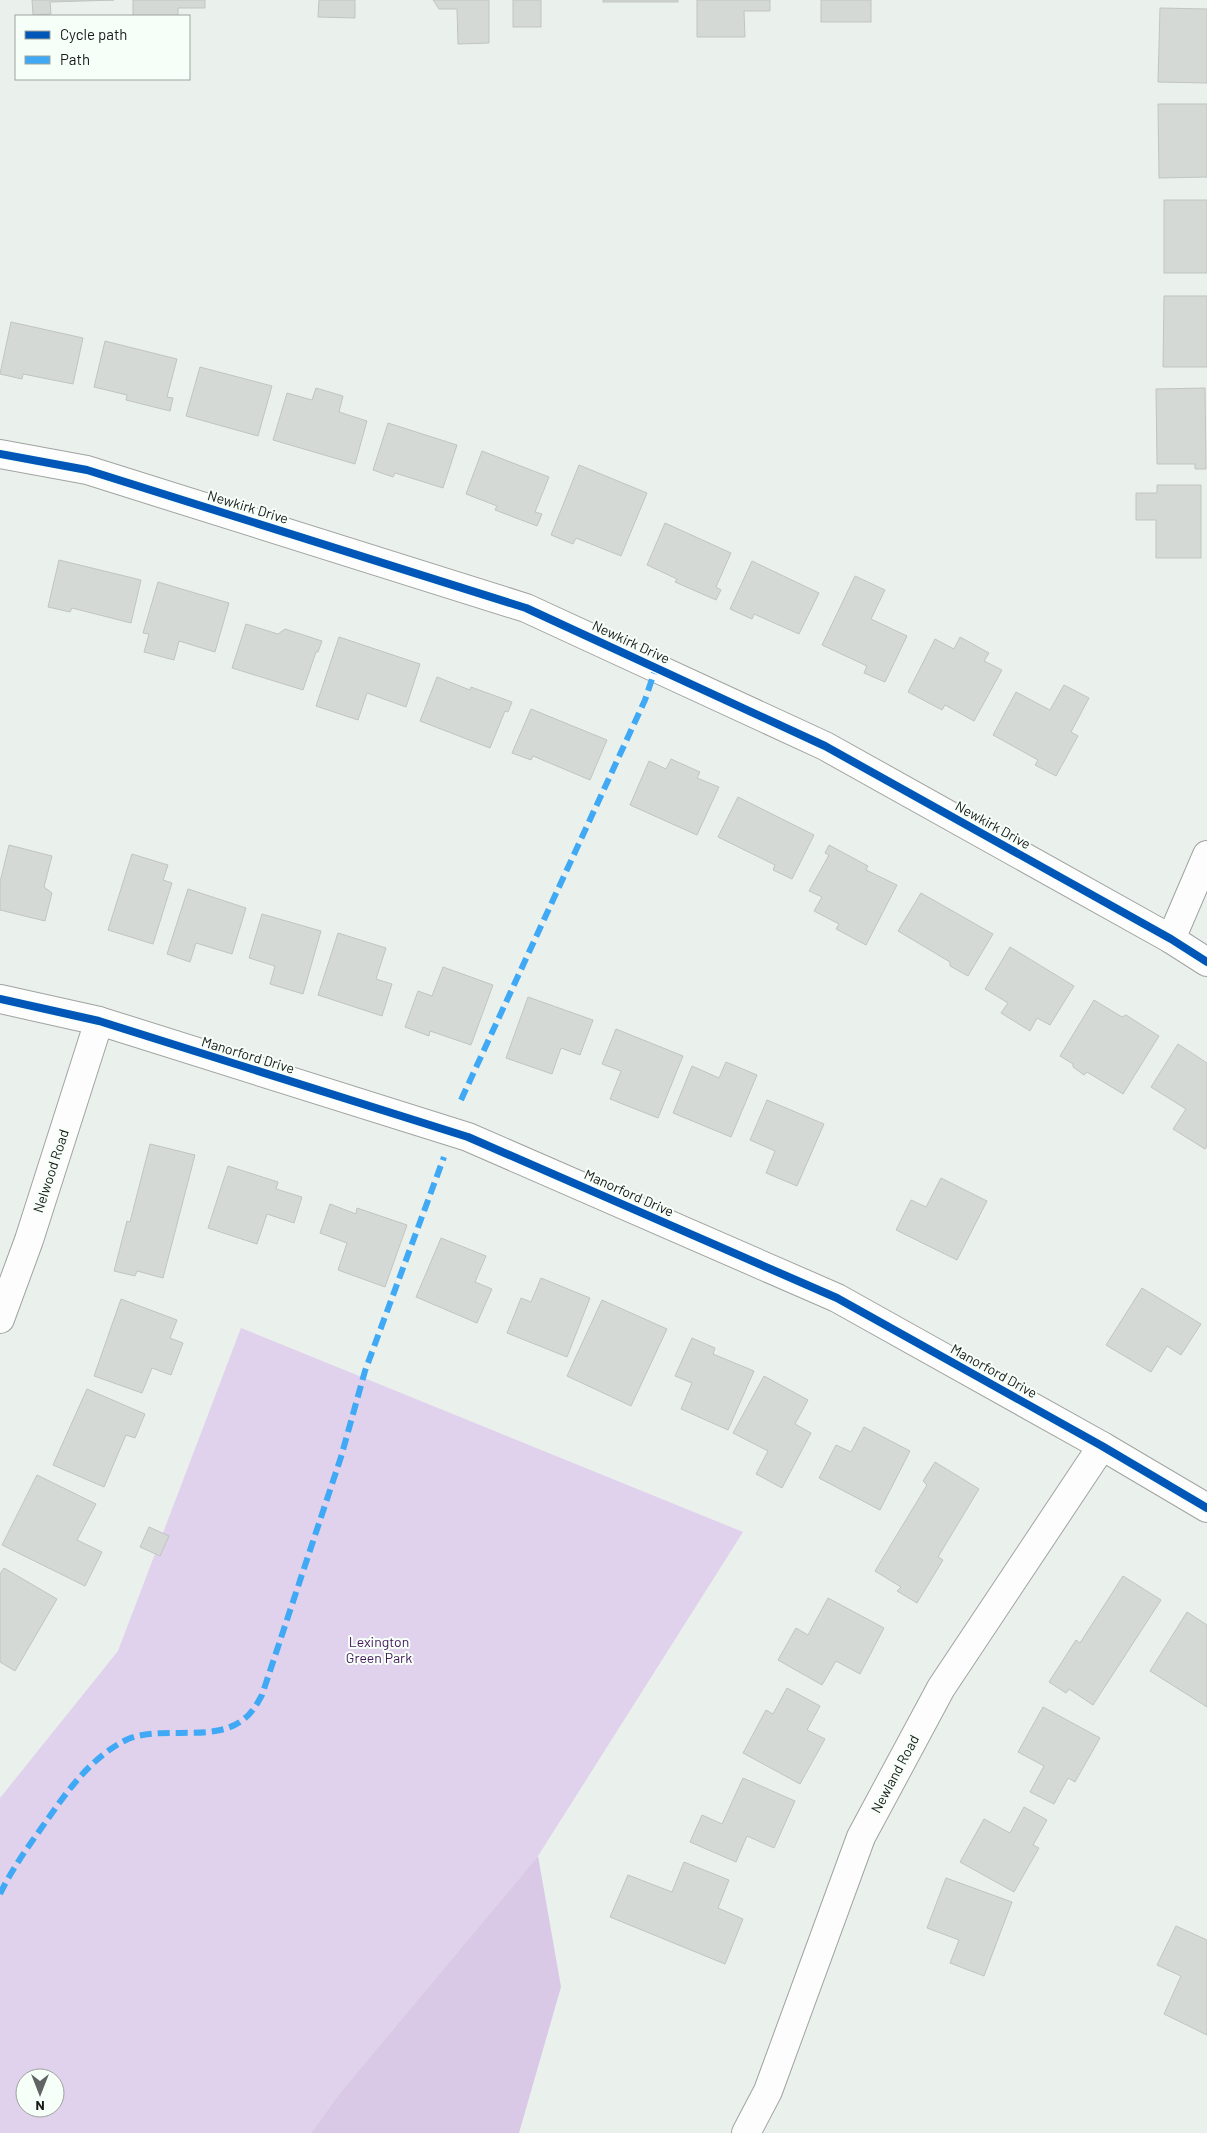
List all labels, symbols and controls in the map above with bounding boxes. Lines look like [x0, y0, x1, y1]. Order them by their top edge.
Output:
legend [15, 15, 190, 80]
text: Cycle path [60, 25, 127, 43]
text: Path [60, 50, 90, 68]
street label: Newkirk Drive [206, 486, 291, 527]
street label: Newkirk Drive [590, 616, 673, 667]
street label: Newkirk Drive [953, 797, 1034, 852]
street label: Manorford Drive [200, 1032, 297, 1077]
street label: Nelwood Road [29, 1127, 72, 1215]
street label: Manorford Drive [582, 1165, 677, 1220]
street label: Manorford Drive [948, 1340, 1040, 1401]
park label: Lexington Green Park [346, 1633, 412, 1666]
street label: Newland Road [867, 1732, 922, 1816]
north arrow [15, 2068, 65, 2118]
text: N [35, 2098, 45, 2115]

